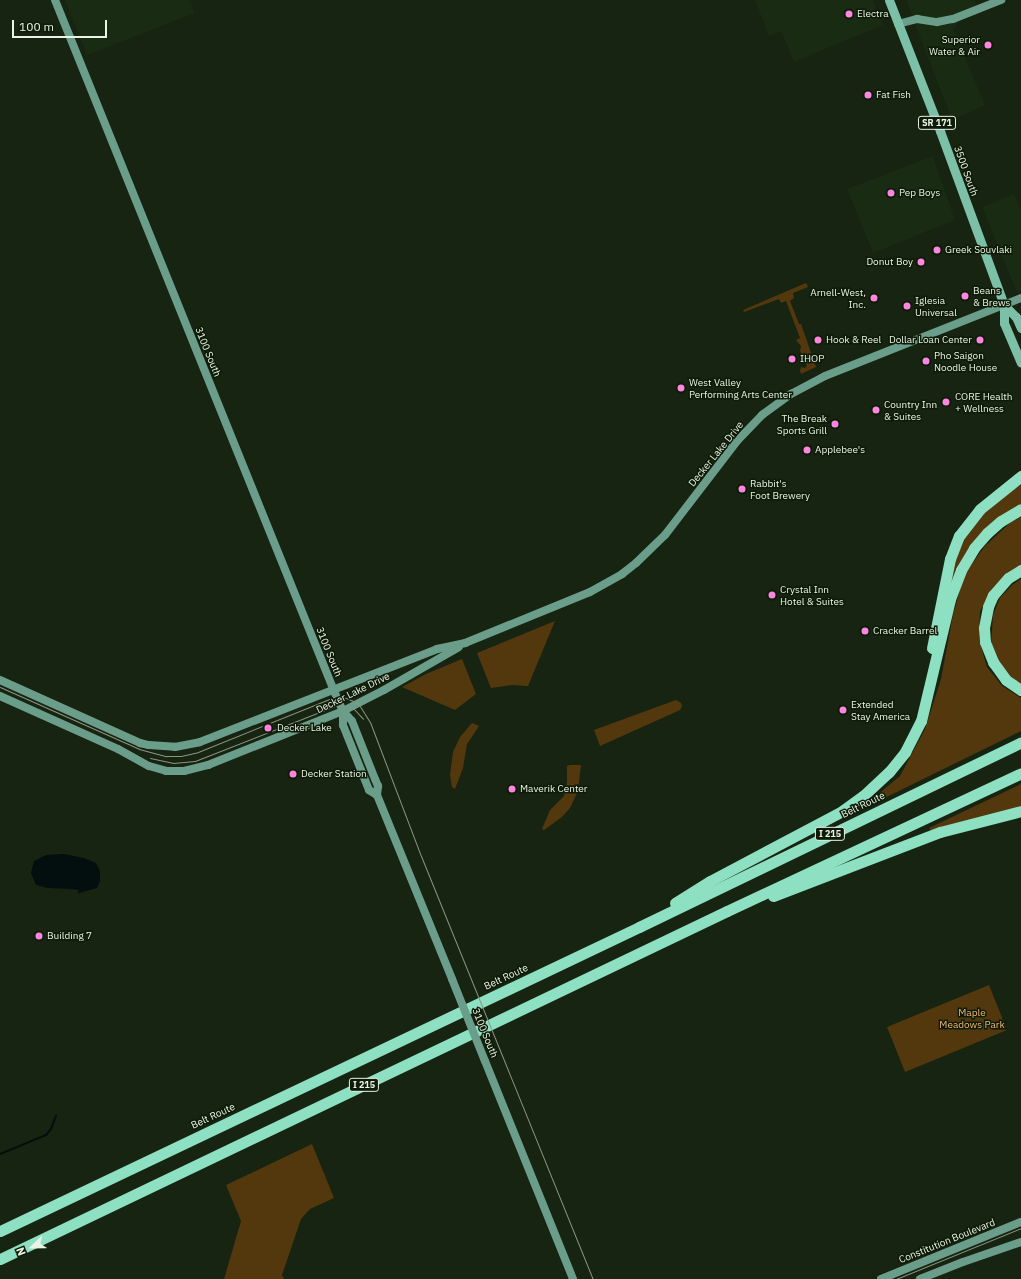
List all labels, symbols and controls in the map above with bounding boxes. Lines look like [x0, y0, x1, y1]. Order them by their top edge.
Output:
place label: Electra [857, 8, 889, 20]
marker: Electra [844, 9, 854, 19]
scale bar [14, 12, 109, 38]
text: 100 m [19, 19, 54, 34]
place label: Superior Water & Air [929, 33, 980, 56]
marker: Superior Water & Air [983, 40, 993, 50]
place label: Fat Fish [876, 89, 911, 101]
marker: Fat Fish [863, 90, 873, 100]
road number: SR 171 [917, 116, 957, 130]
street label: 3500 South [951, 144, 981, 198]
place label: Pep Boys [899, 187, 940, 199]
marker: Pep Boys [886, 188, 896, 198]
place label: Greek Souvlaki [945, 244, 1012, 256]
marker: Greek Souvlaki [932, 245, 942, 255]
place label: Donut Boy [866, 256, 913, 268]
marker: Donut Boy [916, 257, 926, 267]
place label: Beans & Brews [973, 284, 1010, 308]
place label: Arnell-West, Inc. [810, 286, 866, 310]
marker: Beans & Brews [960, 291, 970, 301]
marker: Arnell-West, Inc. [869, 293, 879, 303]
place label: Iglesia Universal [915, 294, 957, 318]
marker: Iglesia Universal [902, 301, 912, 311]
street label: 3100 South [193, 325, 223, 379]
place label: Hook & Reel [826, 334, 881, 346]
place label: Dollar Loan Center [889, 334, 972, 346]
marker: Hook & Reel [813, 335, 823, 345]
marker: Dollar Loan Center [975, 335, 985, 345]
place label: Pho Saigon Noodle House [934, 349, 997, 372]
place label: IHOP [800, 353, 824, 365]
marker: IHOP [787, 354, 797, 364]
marker: Pho Saigon Noodle House [921, 356, 931, 366]
place label: West Valley Performing Arts Center [689, 376, 792, 400]
marker: West Valley Performing Arts Center [676, 383, 686, 393]
place label: CORE Health + Wellness [955, 390, 1013, 414]
marker: CORE Health + Wellness [940, 396, 952, 408]
place label: Country Inn & Suites [884, 398, 937, 422]
marker: Country Inn & Suites [871, 405, 881, 415]
place label: The Break Sports Grill [777, 412, 827, 436]
street label: Decker Lake Drive [686, 419, 746, 489]
marker: The Break Sports Grill [830, 419, 840, 429]
place label: Applebee's [815, 444, 865, 456]
marker: Applebee's [802, 445, 812, 455]
place label: Rabbit's Foot Brewery [750, 477, 810, 500]
marker: Rabbit's Foot Brewery [737, 484, 747, 494]
place label: Crystal Inn Hotel & Suites [780, 583, 844, 606]
marker: Crystal Inn Hotel & Suites [767, 590, 777, 600]
street label: 3100 South [314, 625, 344, 679]
place label: Cracker Barrel [873, 625, 937, 637]
marker: Cracker Barrel [860, 626, 870, 636]
street label: Decker Lake Drive [314, 670, 392, 716]
place label: Extended Stay America [851, 698, 910, 722]
marker: Extended Stay America [838, 705, 848, 715]
marker: Decker Lake [262, 722, 274, 734]
place label: Decker Lake [277, 722, 332, 734]
place label: Decker Station [301, 768, 367, 780]
marker: Decker Station [288, 769, 298, 779]
place label: Maverik Center [520, 783, 588, 795]
marker: Maverik Center [507, 784, 517, 794]
street label: Belt Route [839, 789, 887, 821]
road number: I 215 [814, 827, 846, 841]
place label: Building 7 [47, 930, 92, 942]
marker: Building 7 [34, 931, 44, 941]
street label: Belt Route [482, 962, 530, 992]
street label: 3100 South [470, 1006, 500, 1060]
park label: Maple Meadows Park [939, 1006, 1005, 1030]
road number: I 215 [348, 1078, 380, 1092]
street label: Belt Route [189, 1101, 237, 1131]
street label: Constitution Boulevard [897, 1216, 997, 1266]
north arrow [12, 1227, 52, 1267]
text: N [13, 1245, 29, 1258]

